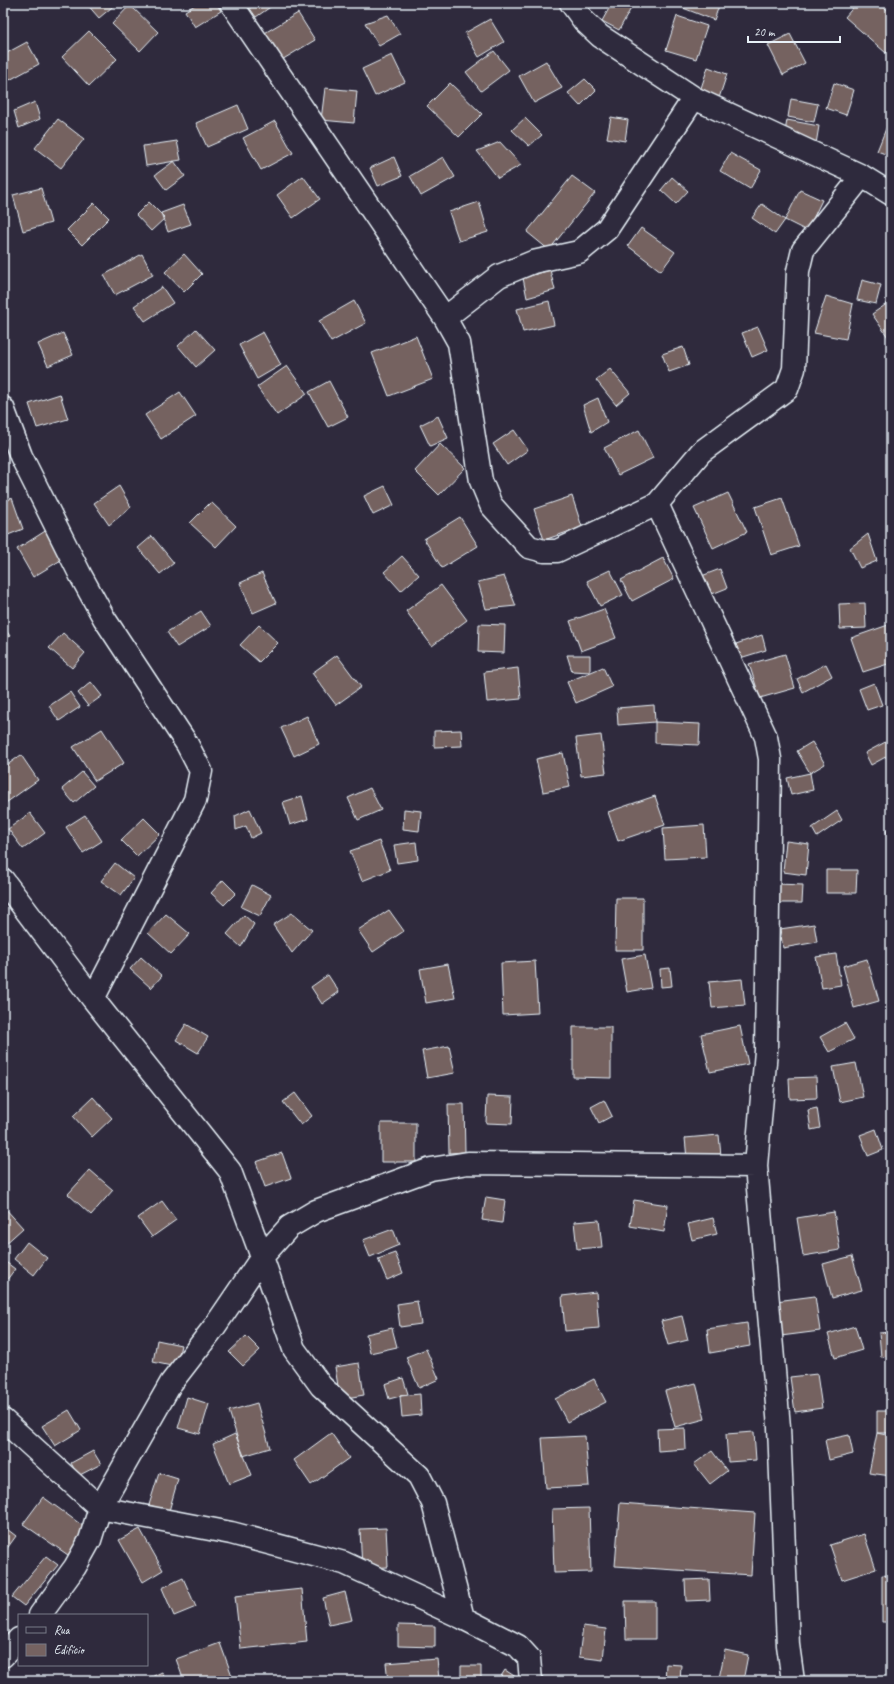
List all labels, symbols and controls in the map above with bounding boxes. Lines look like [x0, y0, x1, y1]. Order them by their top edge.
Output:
scale bar [748, 18, 840, 44]
text: 20 m [754, 24, 776, 40]
legend [18, 1614, 148, 1666]
text: Rua [54, 1622, 71, 1638]
text: Edifício [54, 1642, 86, 1658]

